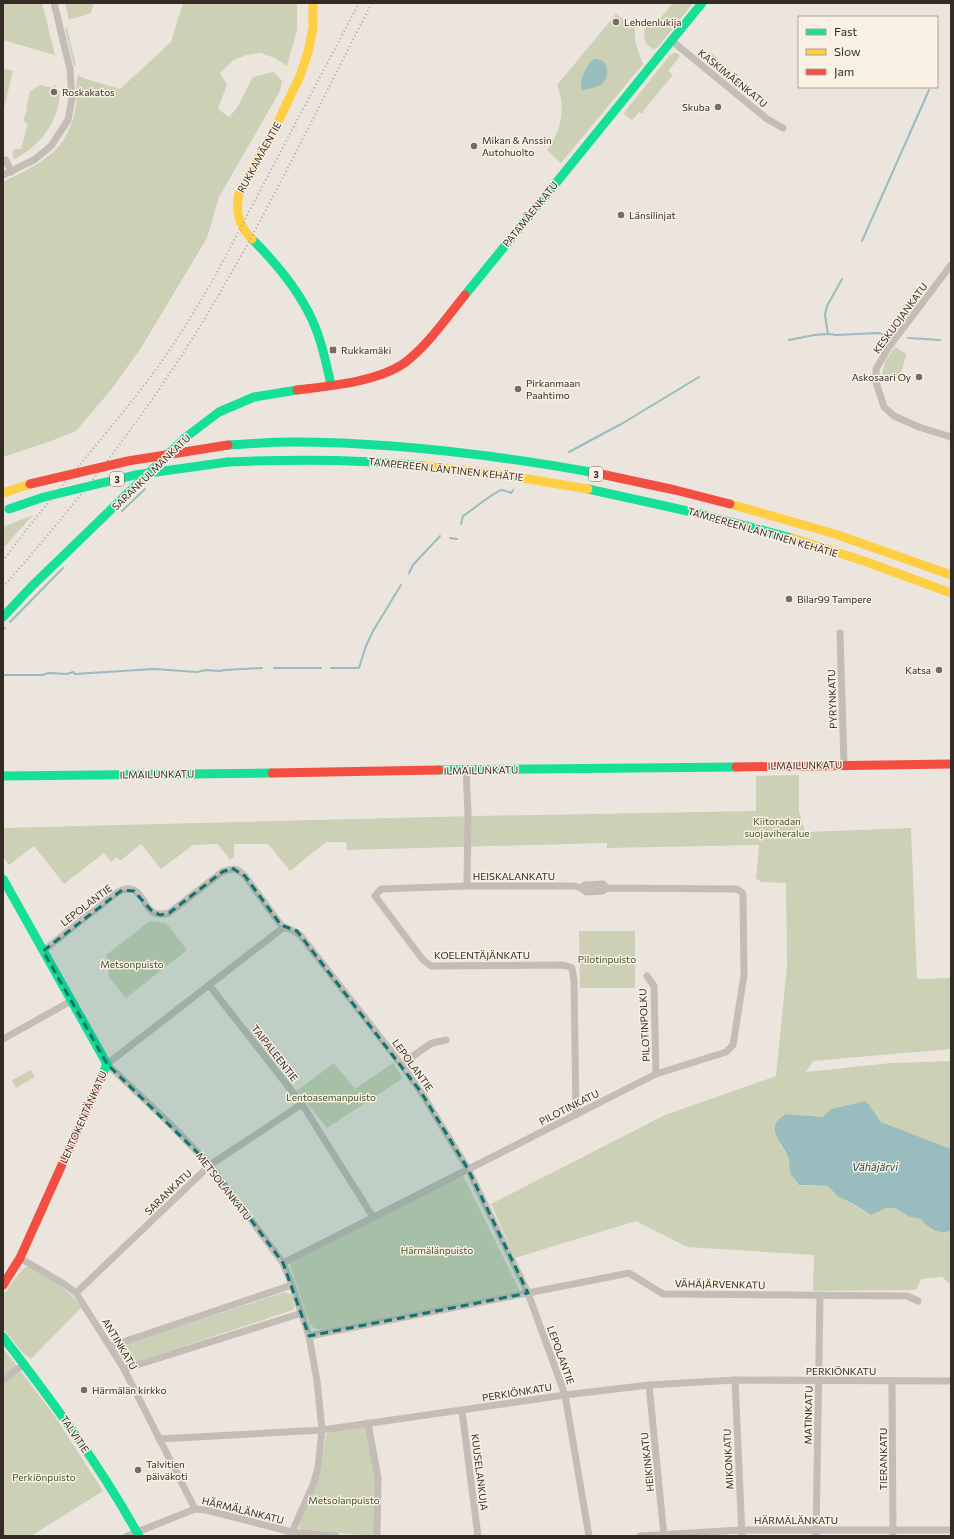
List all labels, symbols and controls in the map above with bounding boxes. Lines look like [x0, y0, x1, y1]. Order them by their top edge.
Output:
place label: Lehdenlukija [624, 16, 681, 28]
legend [798, 16, 938, 88]
marker: Lehdenlukija [611, 17, 621, 27]
text: Fast [834, 24, 857, 38]
text: Slow [834, 44, 861, 58]
street label: KASKIMÄENKATU [696, 46, 770, 110]
text: Jam [834, 64, 854, 79]
place label: Roskakatos [62, 86, 115, 98]
marker: Roskakatos [49, 87, 59, 97]
place label: Skuba [682, 101, 710, 113]
marker: Skuba [713, 102, 723, 112]
street label: RUKKAMÄENTIE [235, 119, 283, 195]
place label: Mikan & Anssin Autohuolto [482, 134, 552, 158]
marker: Mikan & Anssin Autohuolto [469, 141, 479, 151]
street label: PATAMÄENKATU [500, 179, 560, 249]
place label: Länsilinjat [629, 209, 675, 221]
marker: Länsilinjat [616, 210, 626, 220]
street label: KESKUOJANKATU [870, 280, 930, 356]
place label: Rukkamäki [341, 344, 391, 356]
marker: Rukkamäki [328, 345, 338, 355]
place label: Askosaari Oy [852, 371, 911, 383]
marker: Askosaari Oy [914, 372, 924, 382]
place label: Pirkanmaan Paahtimo [526, 377, 580, 401]
marker: Pirkanmaan Paahtimo [513, 384, 523, 394]
street label: SARANKULMANKATU [109, 432, 193, 512]
street label: TAMPEREEN LÄNTINEN KEHÄTIE [368, 455, 524, 483]
road number: 3 [589, 467, 603, 481]
road number: 3 [110, 472, 124, 486]
street label: TAMPEREEN LÄNTINEN KEHÄTIE [686, 505, 840, 559]
place label: Bilar99 Tampere [797, 593, 872, 605]
marker: Bilar99 Tampere [784, 594, 794, 604]
place label: Katsa [905, 664, 931, 676]
marker: Katsa [934, 665, 944, 675]
street label: PYRYNKATU [825, 669, 839, 729]
street label: ILMAILUNKATU [768, 758, 842, 772]
street label: ILMAILUNKATU [444, 763, 518, 777]
street label: ILMAILUNKATU [120, 767, 194, 781]
park label: Kiitoradan suojaviheralue [744, 815, 810, 839]
street label: HEISKALANKATU [473, 870, 555, 882]
street label: LEPOLANTIE [58, 882, 114, 928]
street label: KOELENTÄJÄNKATU [434, 949, 530, 961]
park label: Pilotinpuisto [578, 953, 636, 965]
park label: Metsonpuisto [100, 958, 164, 970]
street label: PILOTINPOLKU [636, 988, 652, 1062]
street label: TAIPALEENTIE [249, 1022, 301, 1084]
street label: LEPOLANTIE [390, 1037, 436, 1093]
street label: LENTOKENTÄNKATU [57, 1069, 109, 1165]
street label: PILOTINKATU [537, 1087, 601, 1127]
park label: Lentoasemanpuisto [286, 1091, 376, 1103]
street label: METSOLANKATU [194, 1150, 254, 1222]
water label: Vähäjärvi [852, 1160, 899, 1173]
street label: SARANKATU [142, 1167, 194, 1217]
park label: Härmälänpuisto [401, 1244, 473, 1256]
street label: VÄHÄJÄRVENKATU [675, 1277, 765, 1291]
street label: ANTINKATU [100, 1316, 140, 1372]
street label: LEPOLANTIE [545, 1324, 577, 1386]
street label: PERKIÖNKATU [806, 1365, 876, 1377]
street label: PERKIÖNKATU [481, 1381, 553, 1403]
place label: Härmälän kirkko [92, 1384, 167, 1396]
marker: Härmälän kirkko [79, 1385, 89, 1395]
street label: MATINKATU [801, 1385, 815, 1445]
street label: TALVITIE [58, 1413, 92, 1455]
street label: MIKONKATU [720, 1428, 736, 1490]
street label: TIERANKATU [877, 1428, 889, 1490]
street label: HEIKINKATU [638, 1432, 656, 1492]
street label: KUUSELANKUJA [469, 1433, 491, 1511]
place label: Talvitien päiväkoti [146, 1458, 188, 1482]
marker: Talvitien päiväkoti [133, 1465, 143, 1475]
park label: Perkiönpuisto [12, 1471, 76, 1483]
street label: HÄRMÄLÄNKATU [201, 1494, 285, 1526]
park label: Metsolanpuisto [308, 1494, 380, 1506]
street label: HÄRMÄLÄNKATU [754, 1514, 838, 1526]

